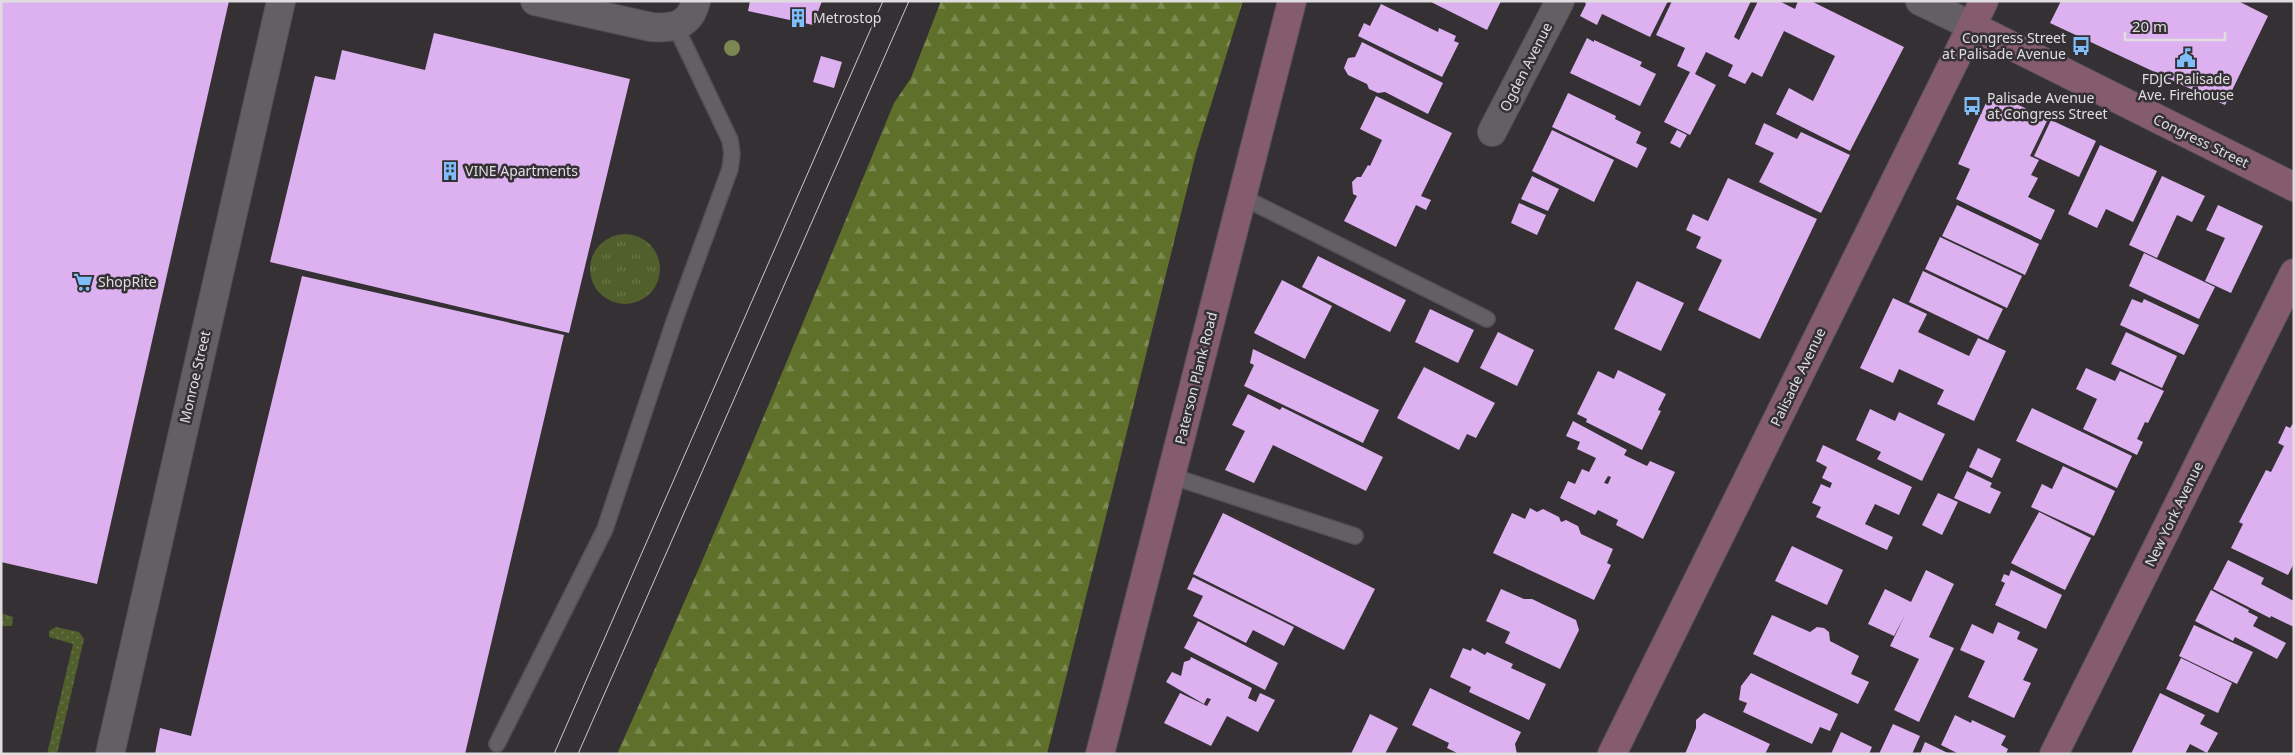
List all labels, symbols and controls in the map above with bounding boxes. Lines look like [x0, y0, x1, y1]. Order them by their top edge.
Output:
building icon: Metrostop [787, 7, 809, 29]
place label: Metrostop [813, 8, 881, 27]
scale bar [2125, 10, 2225, 42]
text: 20 m [2132, 16, 2167, 36]
street label: Ogden Avenue [1495, 19, 1556, 115]
place label: Congress Street at Palisade Avenue [1942, 28, 2066, 63]
bus stop icon: Congress Street at Palisade Avenue [2070, 35, 2092, 57]
public building icon: FDJC Palisade Ave. Firehouse [2175, 47, 2197, 69]
place label: FDJC Palisade Ave. Firehouse [2138, 69, 2234, 104]
place label: Palisade Avenue at Congress Street [1987, 88, 2108, 123]
bus stop icon: Palisade Avenue at Congress Street [1961, 95, 1983, 117]
street label: Congress Street [2150, 109, 2252, 172]
building icon: VINE Apartments [439, 160, 461, 182]
place label: VINE Apartments [465, 161, 578, 180]
supermarket icon: ShopRite [72, 271, 94, 293]
place label: ShopRite [98, 272, 157, 291]
street label: Paterson Plank Road [1170, 310, 1221, 446]
street label: Palisade Avenue [1765, 324, 1830, 429]
street label: Monroe Street [175, 329, 214, 425]
street label: New York Avenue [2140, 458, 2207, 569]

